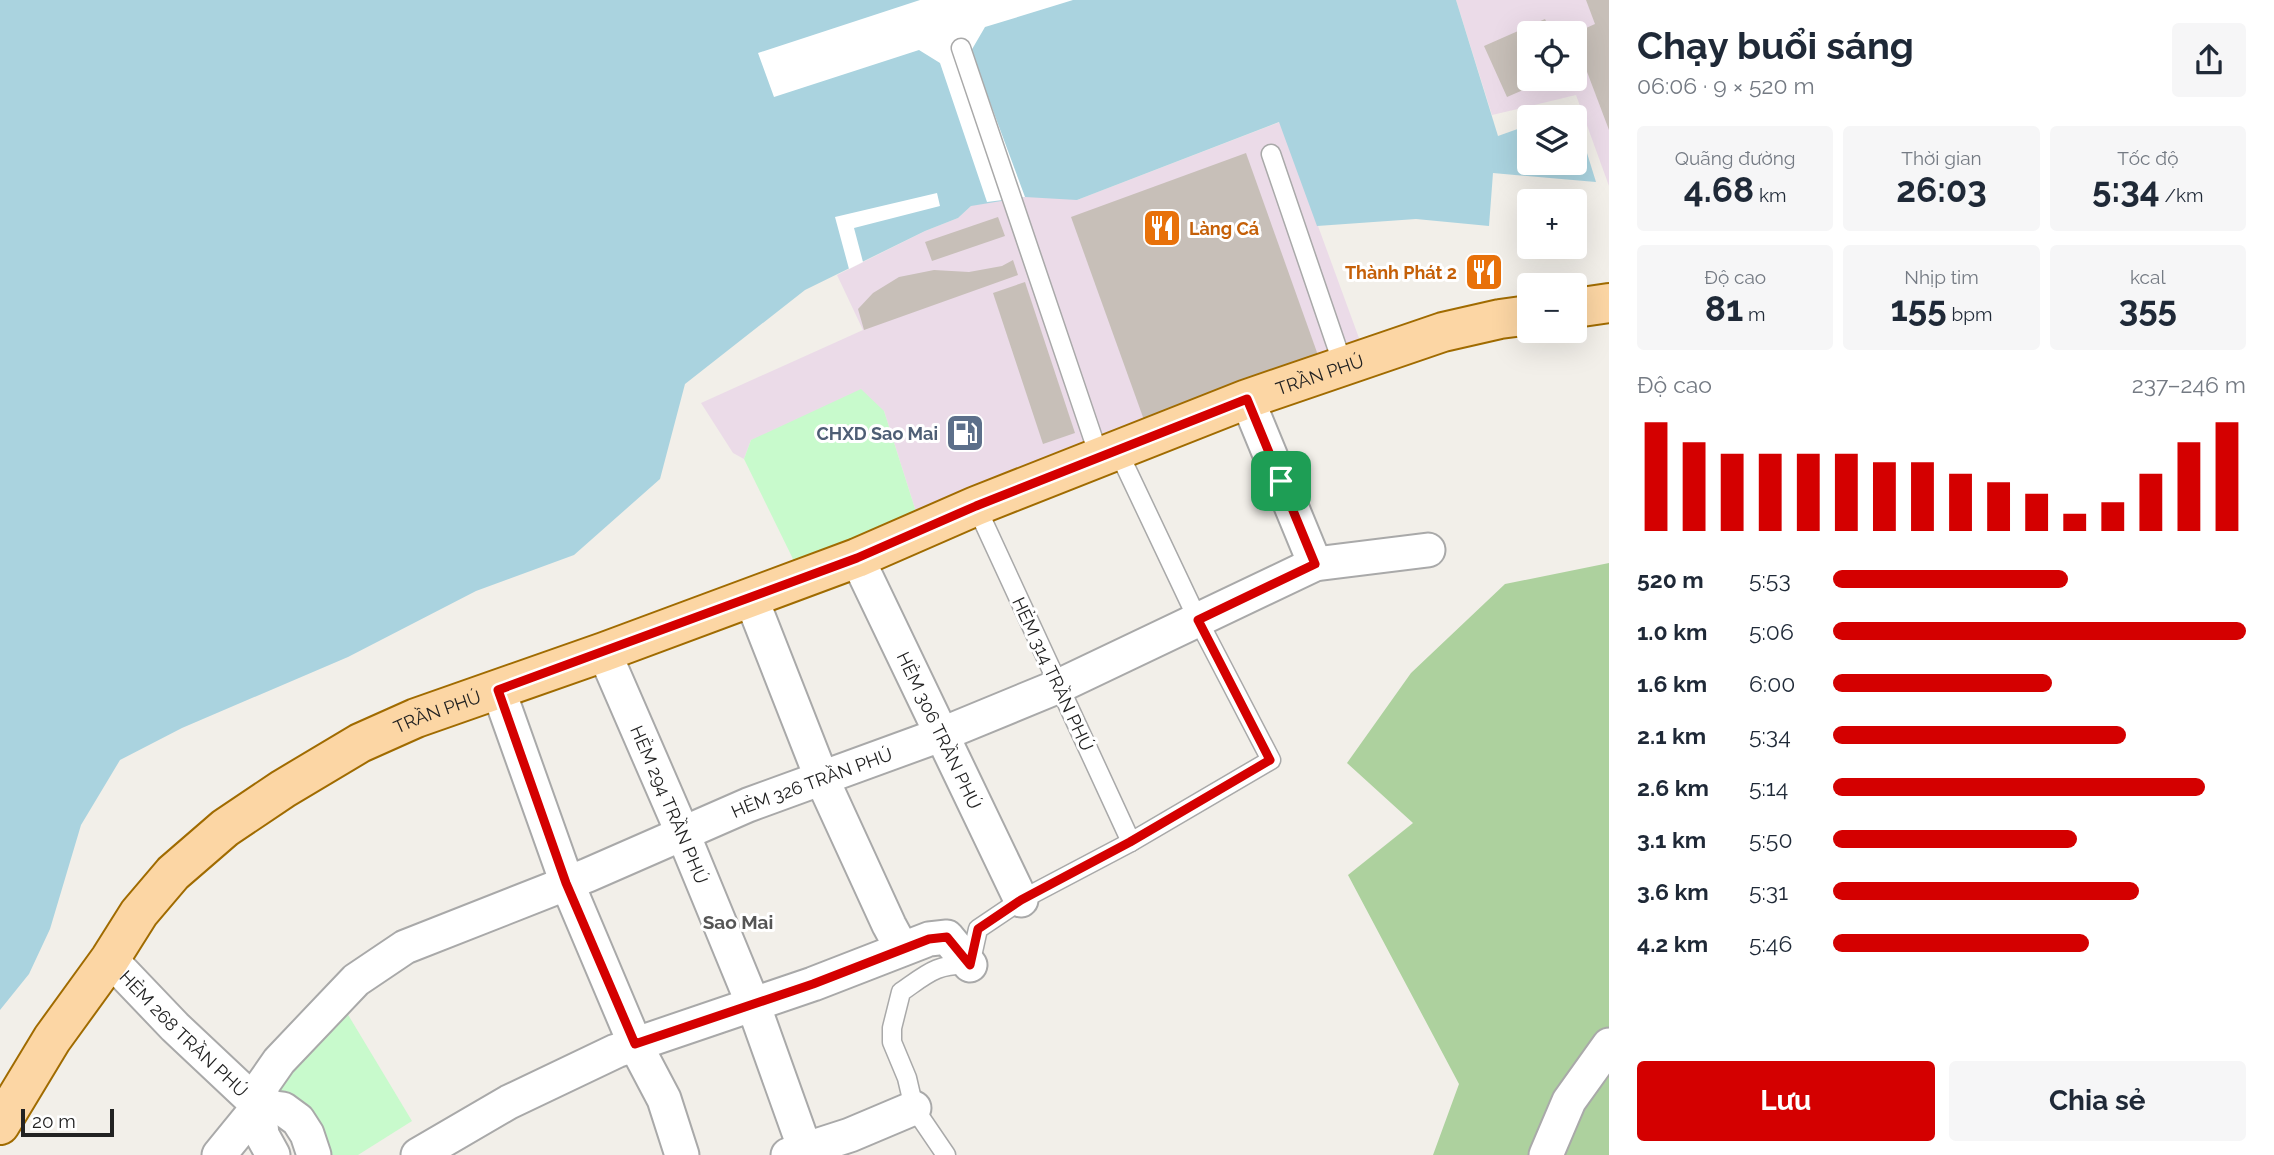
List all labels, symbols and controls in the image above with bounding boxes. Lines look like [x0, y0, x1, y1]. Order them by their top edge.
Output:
map controls [1517, 21, 1587, 343]
button: locate [1517, 21, 1587, 91]
text: Chạy buổi sáng [1637, 23, 1914, 68]
button: share [2172, 23, 2246, 97]
text: 06:06 · 9 × 520 m [1637, 72, 1815, 99]
button: layers [1517, 105, 1587, 175]
text: Quãng đường [1675, 147, 1796, 169]
text: Thời gian [1901, 147, 1982, 169]
text: Tốc độ [2117, 147, 2178, 169]
text: 4.68 [1684, 169, 1754, 210]
text: 26:03 [1896, 169, 1987, 210]
text: 5:34 [2092, 169, 2160, 210]
text: km [1754, 184, 1786, 206]
text: /km [2160, 184, 2204, 206]
button: + [1517, 189, 1587, 259]
restaurant icon: Làng Cá [1141, 207, 1183, 249]
place label: Làng Cá [1189, 218, 1259, 239]
restaurant icon: Thành Phát 2 [1463, 251, 1505, 293]
place label: Thành Phát 2 [1345, 262, 1457, 283]
text: Độ cao [1704, 266, 1766, 288]
text: Nhịp tim [1904, 266, 1979, 288]
text: kcal [2130, 266, 2166, 288]
button: − [1517, 273, 1587, 343]
text: 81 [1705, 288, 1743, 329]
text: 155 [1891, 288, 1947, 329]
text: 355 [2119, 288, 2177, 329]
text: m [1743, 303, 1766, 325]
text: bpm [1947, 303, 1992, 325]
street label: TRẦN PHÚ [1273, 348, 1366, 399]
text: Độ cao [1637, 371, 1712, 398]
text: 237–246 m [2132, 371, 2246, 398]
fuel station icon: CHXD Sao Mai [944, 412, 986, 454]
place label: CHXD Sao Mai [816, 423, 938, 444]
pin [1251, 451, 1311, 511]
icon: arrive [1262, 462, 1300, 500]
text: 520 m [1637, 566, 1704, 593]
text: 5:53 [1749, 566, 1791, 593]
street label: HẺM 314 TRẦN PHÚ [1008, 593, 1099, 754]
text: 1.0 km [1637, 618, 1707, 645]
text: 5:06 [1749, 618, 1794, 645]
street label: HẺM 306 TRẦN PHÚ [893, 648, 987, 812]
text: 1.6 km [1637, 670, 1707, 697]
text: 6:00 [1749, 670, 1795, 697]
street label: TRẦN PHÚ [390, 685, 484, 737]
street label: HẺM 294 TRẦN PHÚ [627, 722, 714, 887]
text: 2.1 km [1637, 722, 1706, 749]
text: 5:34 [1749, 722, 1791, 749]
street label: HẺM 326 TRẦN PHÚ [728, 742, 895, 822]
text: 2.6 km [1637, 774, 1709, 801]
text: 5:14 [1749, 774, 1788, 801]
text: 3.1 km [1637, 826, 1706, 853]
text: 5:50 [1749, 826, 1792, 853]
text: 3.6 km [1637, 878, 1709, 905]
text: 5:31 [1749, 878, 1788, 905]
district label: Sao Mai [703, 911, 773, 933]
text: 4.2 km [1637, 930, 1708, 957]
text: 5:46 [1749, 930, 1792, 957]
street label: HẺM 268 TRẦN PHÚ [116, 966, 253, 1101]
button: Lưu [1637, 1061, 1935, 1141]
button: Chia sẻ [1949, 1061, 2246, 1141]
scale bar [21, 1106, 114, 1138]
text: 20 m [32, 1110, 76, 1132]

